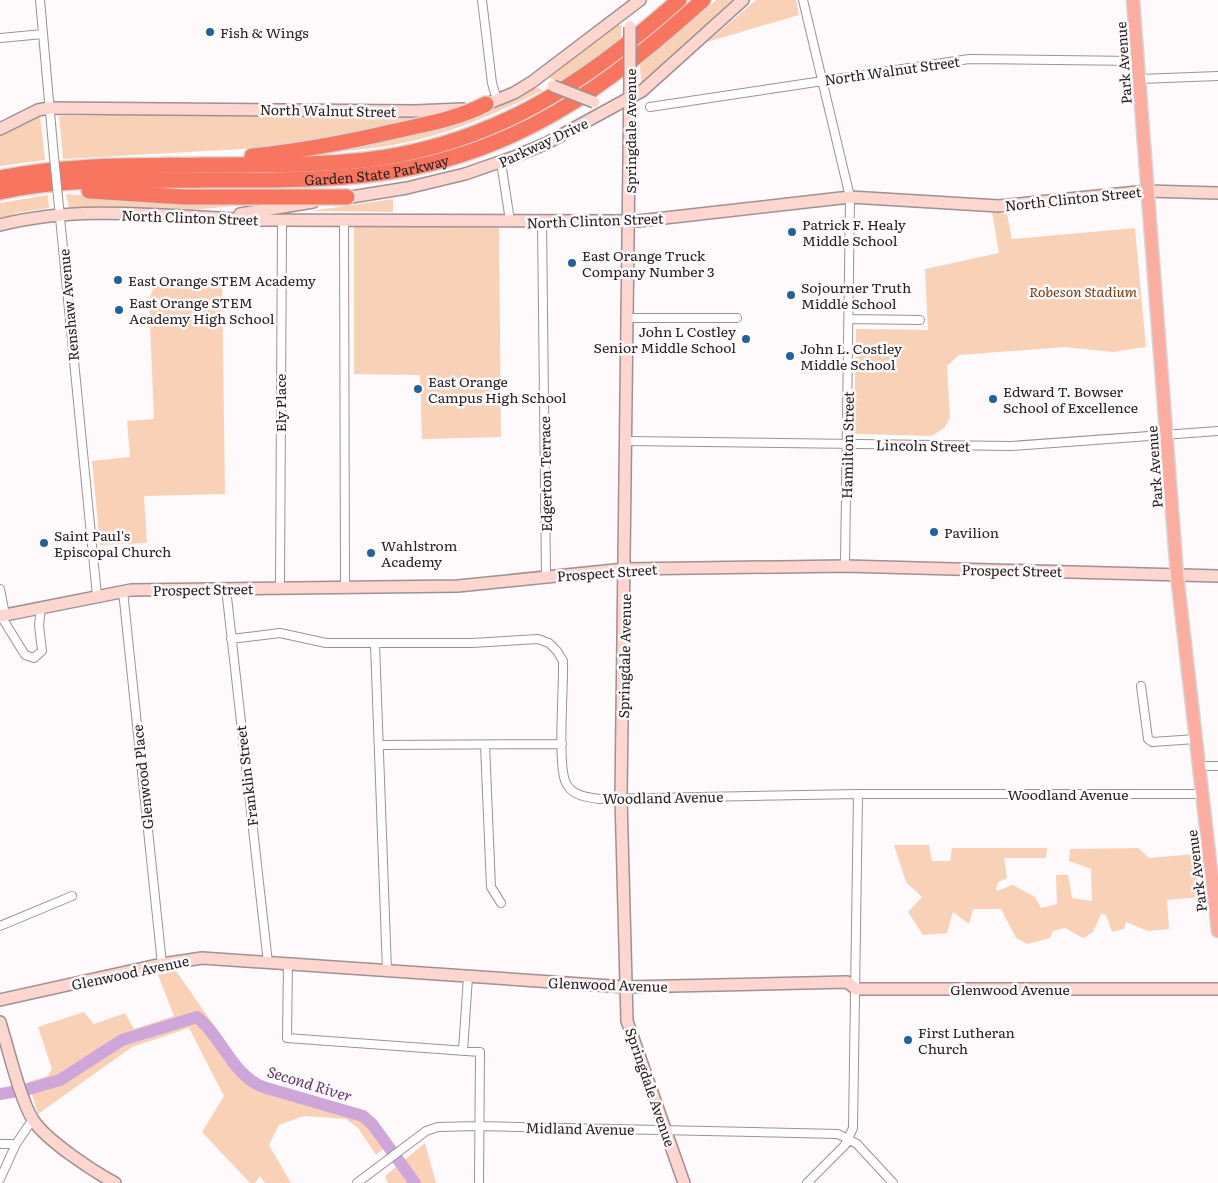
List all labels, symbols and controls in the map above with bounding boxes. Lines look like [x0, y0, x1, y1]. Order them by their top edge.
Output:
street label: Park Avenue [1110, 21, 1136, 105]
place label: Fish & Wings [220, 22, 309, 42]
marker: Fish & Wings [204, 26, 216, 38]
street label: North Walnut Street [823, 51, 961, 89]
street label: Springdale Avenue [620, 69, 640, 193]
street label: North Walnut Street [260, 99, 397, 121]
street label: Parkway Drive [495, 112, 591, 172]
street label: Garden State Parkway [304, 149, 452, 189]
street label: North Clinton Street [1004, 181, 1143, 215]
street label: North Clinton Street [121, 205, 259, 229]
street label: North Clinton Street [526, 208, 664, 232]
place label: Patrick F. Healy Middle School [802, 214, 907, 250]
marker: Patrick F. Healy Middle School [786, 226, 798, 238]
place label: East Orange Truck Company Number 3 [582, 245, 715, 281]
street label: Renshaw Avenue [53, 248, 83, 362]
marker: East Orange Truck Company Number 3 [566, 257, 578, 269]
place label: East Orange STEM Academy [128, 270, 317, 290]
marker: East Orange STEM Academy [112, 274, 124, 286]
place label: Sojourner Truth Middle School [801, 277, 911, 313]
park label: Robeson Stadium [1029, 281, 1138, 301]
marker: Sojourner Truth Middle School [785, 289, 797, 301]
place label: East Orange STEM Academy High School [129, 292, 275, 328]
marker: East Orange STEM Academy High School [113, 304, 125, 316]
place label: John L Costley Senior Middle School [594, 321, 737, 357]
marker: John L Costley Senior Middle School [740, 333, 752, 345]
place label: John L. Costley Middle School [800, 338, 903, 374]
marker: John L. Costley Middle School [784, 350, 796, 362]
place label: East Orange Campus High School [428, 371, 567, 407]
street label: Ely Place [270, 374, 290, 432]
place label: Edward T. Bowser School of Excellence [1003, 381, 1138, 417]
marker: East Orange Campus High School [412, 383, 424, 395]
street label: Hamilton Street [836, 391, 858, 499]
marker: Edward T. Bowser School of Excellence [987, 393, 999, 405]
street label: Edgerton Terrace [534, 416, 556, 532]
street label: Park Avenue [1141, 425, 1167, 509]
street label: Lincoln Street [876, 434, 971, 456]
place label: Pavilion [944, 522, 999, 542]
place label: Saint Paul's Episcopal Church [54, 525, 171, 561]
marker: Pavilion [928, 526, 940, 538]
place label: Wahlstrom Academy [381, 535, 458, 571]
marker: Saint Paul's Episcopal Church [38, 537, 50, 549]
marker: Wahlstrom Academy [365, 547, 377, 559]
street label: Prospect Street [556, 558, 658, 585]
street label: Prospect Street [962, 559, 1063, 581]
street label: Prospect Street [153, 578, 254, 600]
street label: Springdale Avenue [613, 593, 635, 719]
street label: Glenwood Place [127, 724, 157, 830]
street label: Franklin Street [230, 724, 262, 828]
street label: Woodland Avenue [1008, 784, 1128, 804]
street label: Woodland Avenue [602, 786, 724, 808]
street label: Park Avenue [1181, 829, 1211, 913]
street label: Glenwood Avenue [69, 950, 191, 994]
street label: Glenwood Avenue [548, 972, 668, 996]
street label: Glenwood Avenue [950, 979, 1070, 999]
place label: First Lutheran Church [918, 1022, 1015, 1058]
street label: Springdale Avenue [621, 1025, 681, 1149]
marker: First Lutheran Church [902, 1034, 914, 1046]
water label: Second River [265, 1059, 355, 1107]
street label: Midland Avenue [525, 1117, 635, 1139]

